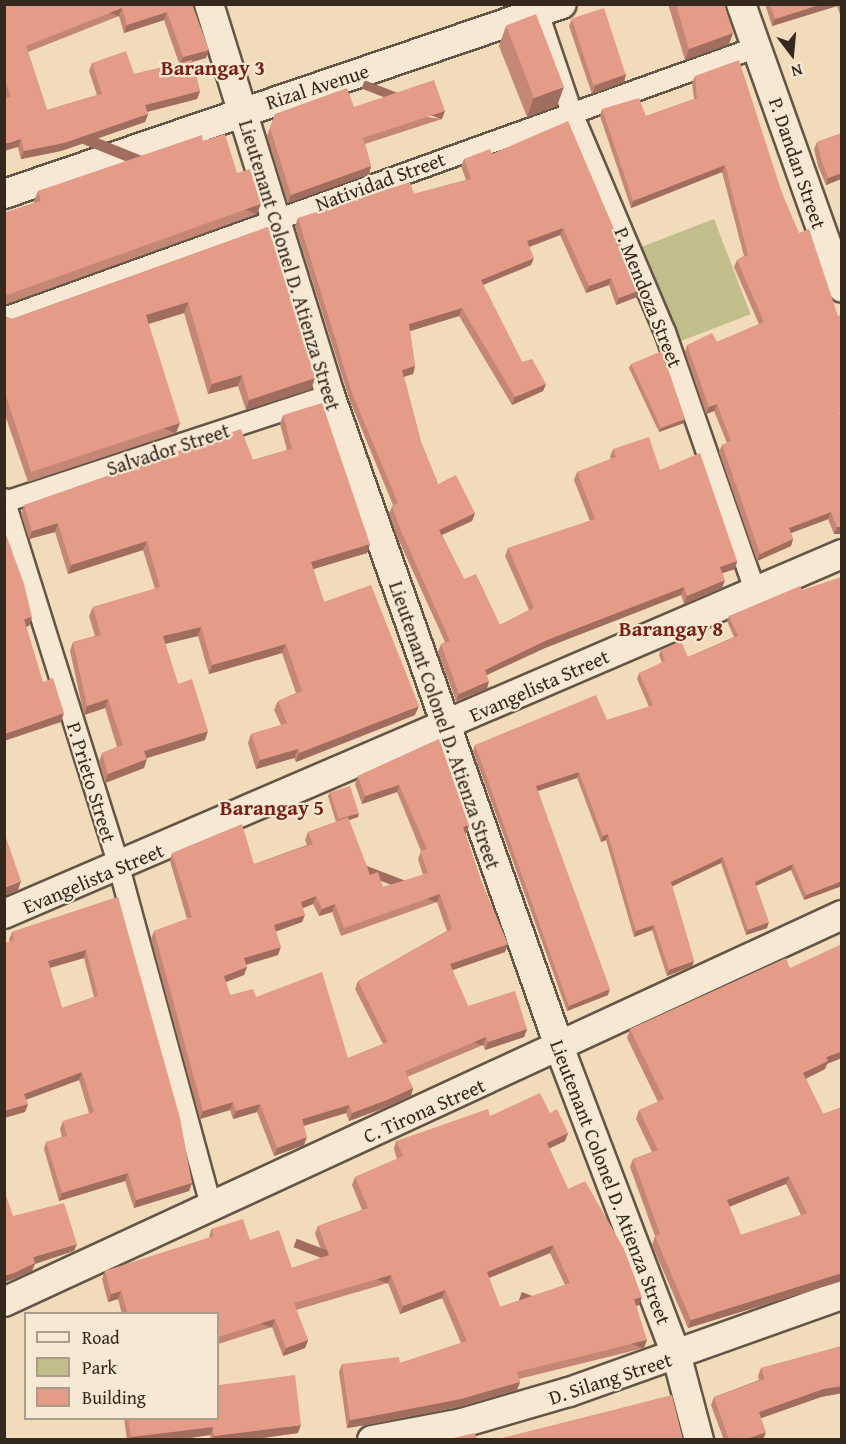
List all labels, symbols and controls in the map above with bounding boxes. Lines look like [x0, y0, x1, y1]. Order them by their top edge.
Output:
north arrow [762, 24, 822, 84]
district label: Barangay 3 [161, 55, 265, 81]
street label: Rizal Avenue [263, 58, 371, 114]
text: N [789, 58, 805, 84]
street label: P. Dandan Street [764, 94, 832, 232]
street label: Lieutenant Colonel D. Atienza Street [234, 117, 346, 413]
street label: Natividad Street [312, 146, 448, 216]
street label: P. Mendoza Street [610, 223, 688, 371]
street label: Salvador Street [103, 418, 233, 480]
street label: Lieutenant Colonel D. Atienza Street [384, 578, 506, 872]
district label: Barangay 8 [619, 616, 723, 642]
street label: Evangelista Street [465, 643, 613, 727]
street label: P. Prieto Street [62, 719, 122, 845]
district label: Barangay 5 [220, 795, 324, 821]
street label: Evangelista Street [19, 838, 167, 918]
street label: Lieutenant Colonel D. Atienza Street [546, 1036, 676, 1328]
street label: C. Tirona Street [359, 1072, 489, 1148]
legend [24, 1312, 219, 1420]
text: Road [82, 1324, 120, 1351]
street label: D. Silang Street [545, 1347, 675, 1409]
text: Park [82, 1354, 117, 1381]
text: Building [82, 1384, 146, 1411]

